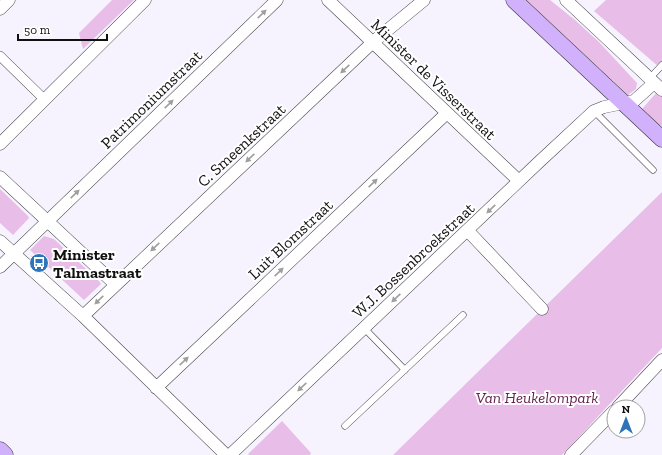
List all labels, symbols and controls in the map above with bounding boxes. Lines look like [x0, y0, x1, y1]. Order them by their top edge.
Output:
one-way arrow [257, 9, 267, 19]
street label: Minister de Visserstraat [367, 15, 500, 144]
scale bar [18, 16, 107, 42]
text: 50 m [24, 23, 51, 37]
street label: Patrimoniumstraat [97, 46, 206, 153]
one-way arrow [340, 64, 350, 74]
one-way arrow [164, 99, 174, 109]
street label: C. Smeenkstraat [193, 100, 289, 191]
one-way arrow [245, 153, 255, 163]
one-way arrow [368, 178, 378, 187]
one-way arrow [70, 190, 80, 199]
street label: Luit Blomstraat [244, 195, 337, 283]
street label: W.J. Bossenbroekstraat [348, 199, 478, 322]
one-way arrow [486, 204, 496, 213]
one-way arrow [150, 242, 160, 252]
place label: Minister Talmastraat [53, 245, 142, 282]
bus stop icon: Minister Talmastraat [28, 252, 50, 274]
one-way arrow [274, 267, 284, 277]
one-way arrow [391, 293, 401, 303]
one-way arrow [94, 295, 104, 305]
one-way arrow [179, 356, 189, 366]
one-way arrow [297, 382, 306, 391]
park label: Van Heukelompark [476, 388, 598, 407]
north arrow [606, 399, 646, 439]
text: N [622, 403, 631, 416]

